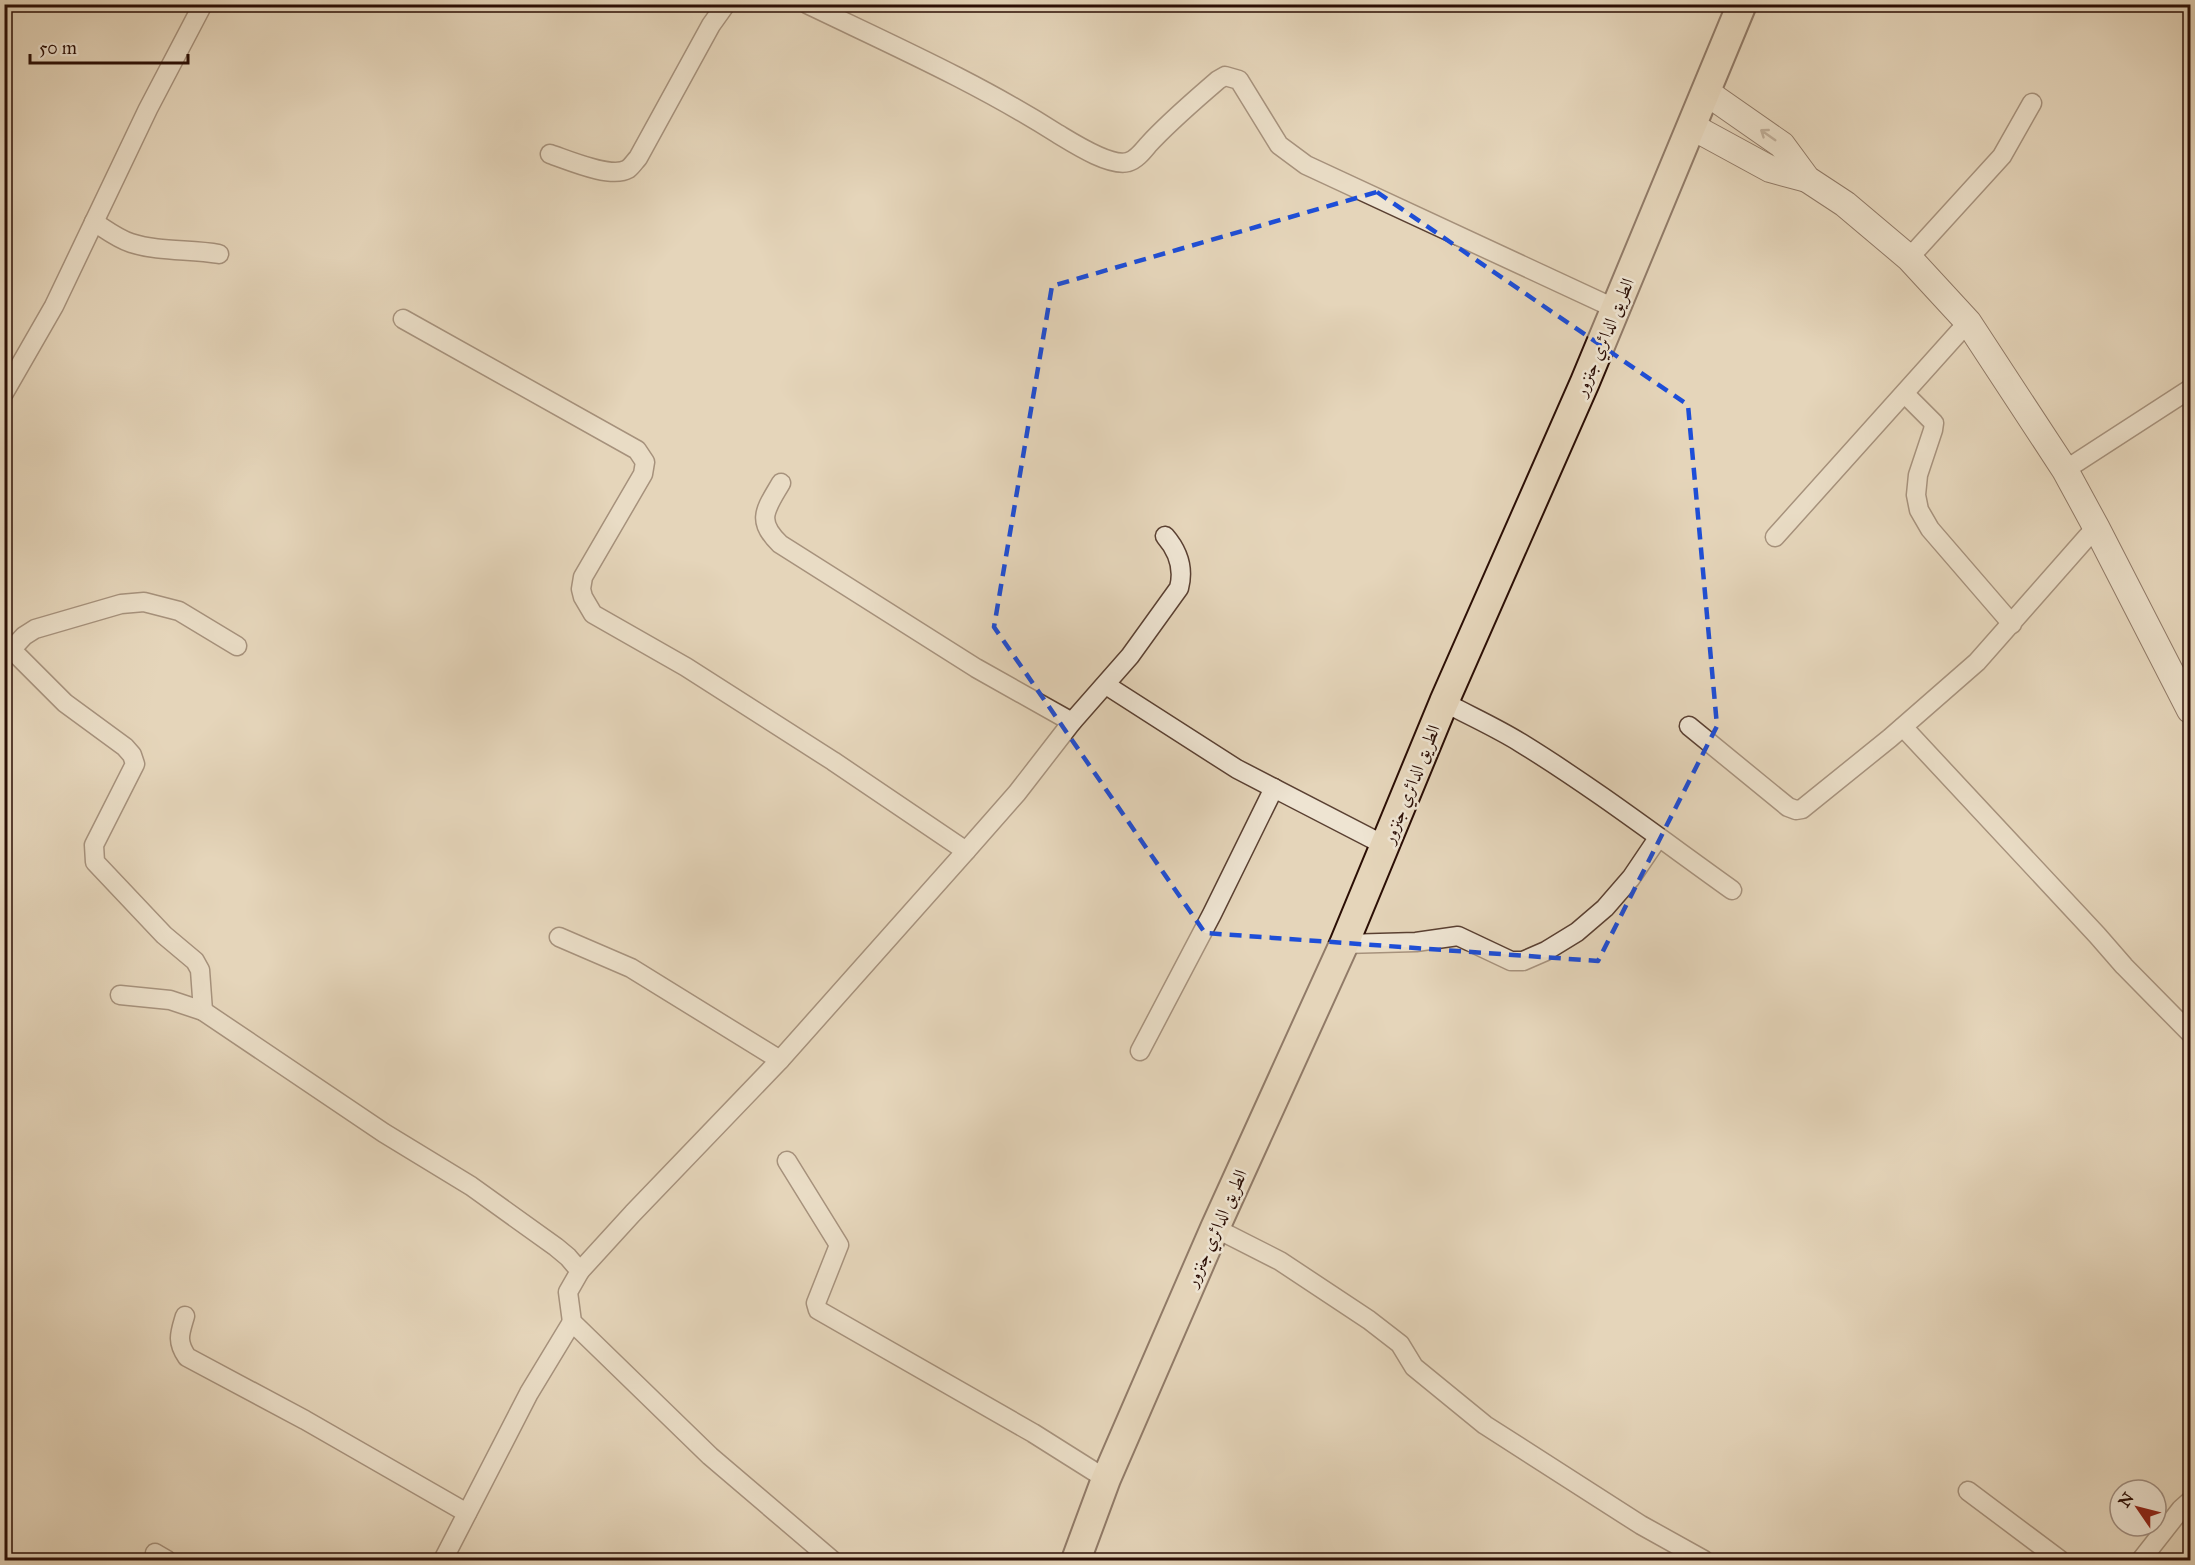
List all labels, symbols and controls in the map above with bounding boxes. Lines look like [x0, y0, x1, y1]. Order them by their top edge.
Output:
scale bar [30, 27, 188, 65]
text: 50 m [39, 37, 77, 59]
one-way arrow [1761, 129, 1777, 142]
street label: الطريق الدائري جنزور [1568, 275, 1642, 403]
street label: الطريق الدائري جنزور [1376, 721, 1449, 850]
street label: الطريق الدائري جنزور [1179, 1166, 1255, 1294]
north arrow [2108, 1478, 2168, 1538]
text: N [2114, 1488, 2138, 1511]

